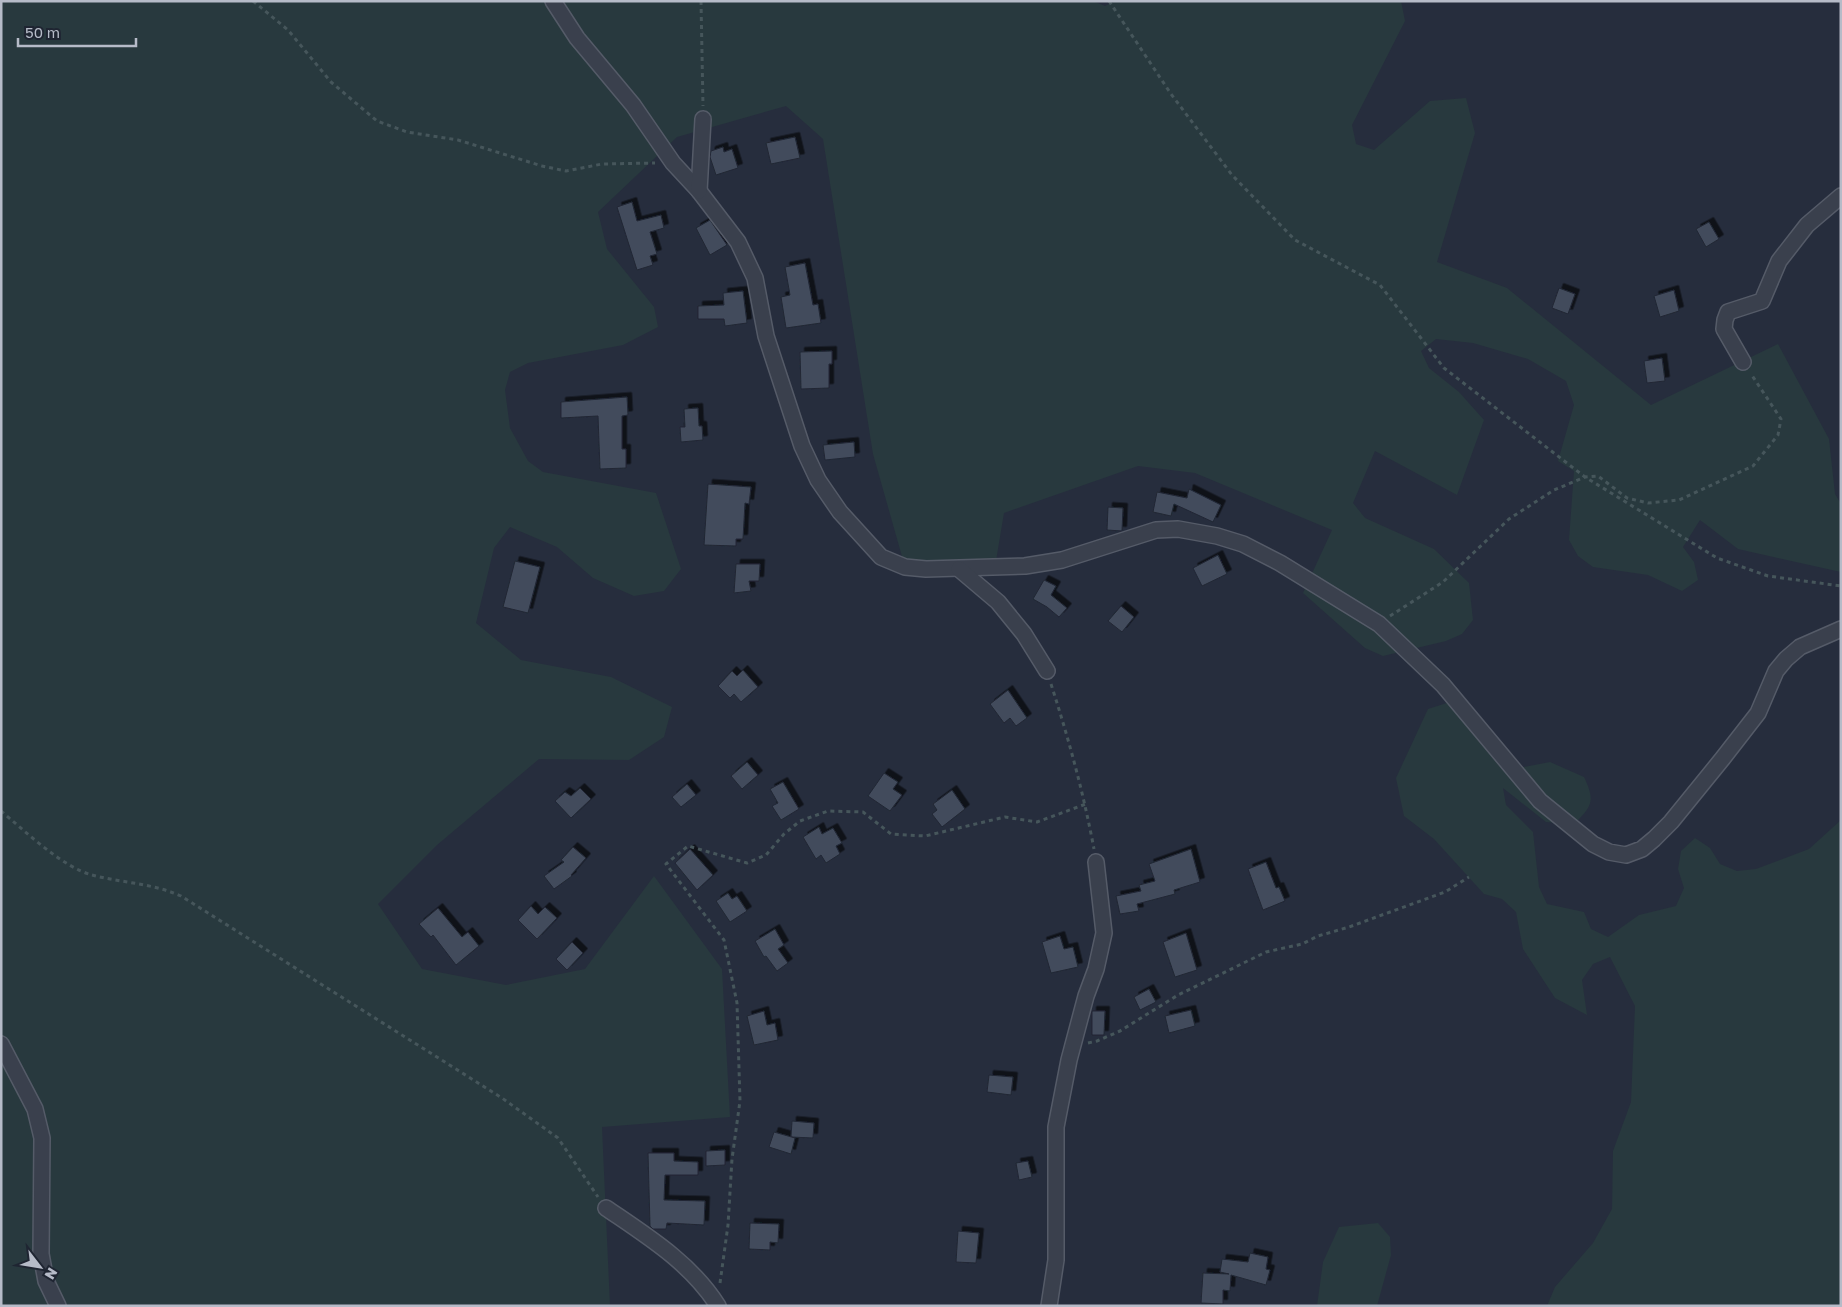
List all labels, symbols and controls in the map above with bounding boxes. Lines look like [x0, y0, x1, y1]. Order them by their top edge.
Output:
scale bar [18, 15, 135, 47]
text: 50 m [25, 23, 60, 41]
north arrow [15, 1242, 65, 1292]
text: N [42, 1265, 62, 1283]

